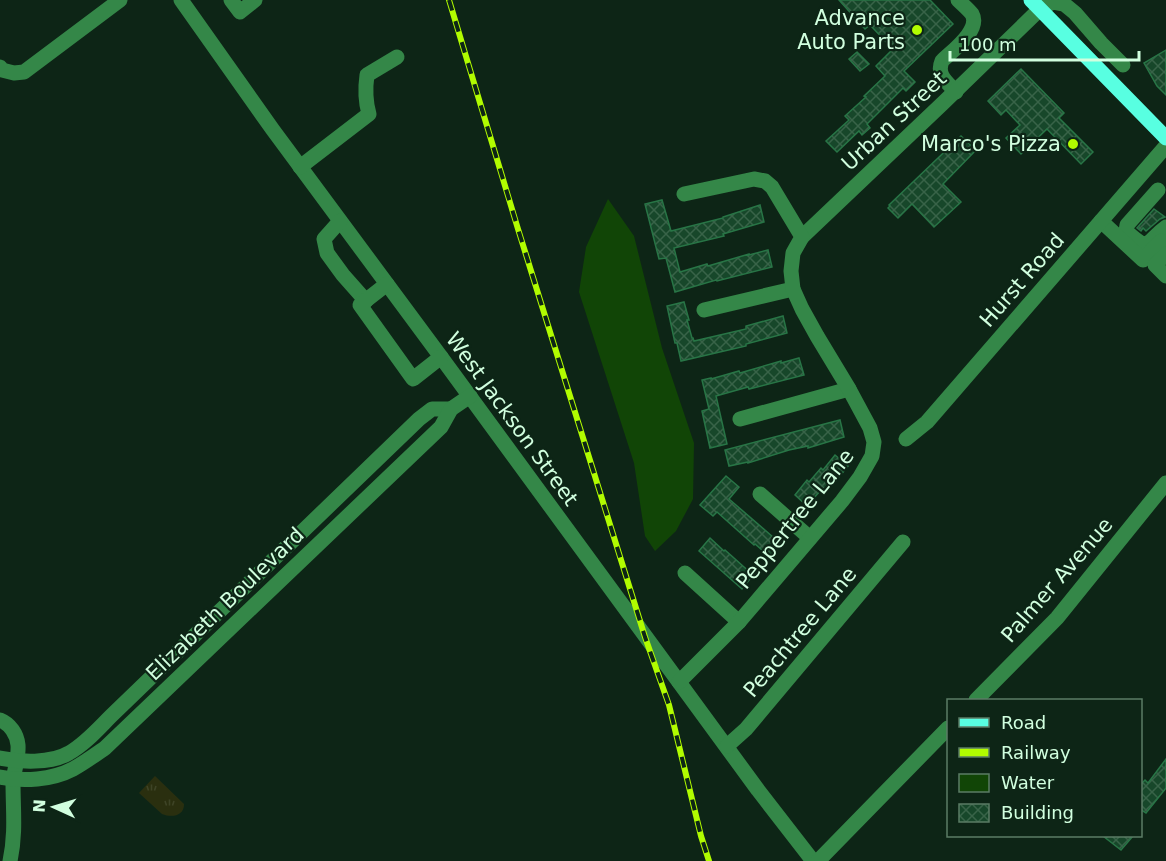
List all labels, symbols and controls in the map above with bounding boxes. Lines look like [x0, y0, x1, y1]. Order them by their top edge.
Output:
place label: Advance Auto Parts [797, 6, 905, 54]
marker: Advance Auto Parts [910, 23, 924, 37]
scale bar [950, 24, 1139, 62]
text: 100 m [959, 34, 1017, 55]
street label: Urban Street [837, 67, 951, 175]
place label: Marco's Pizza [921, 132, 1061, 156]
marker: Marco's Pizza [1066, 137, 1080, 151]
street label: Hurst Road [975, 228, 1069, 332]
street label: West Jackson Street [441, 328, 583, 510]
street label: Peppertree Lane [731, 444, 859, 594]
street label: Palmer Avenue [996, 513, 1118, 647]
street label: Elizabeth Boulevard [141, 523, 309, 685]
street label: Peachtree Lane [739, 562, 861, 702]
legend [947, 699, 1142, 837]
text: Road [1001, 712, 1046, 733]
text: Railway [1001, 742, 1071, 763]
text: Water [1001, 772, 1055, 793]
north arrow [24, 777, 84, 837]
text: N [30, 799, 49, 813]
text: Building [1001, 802, 1074, 823]

